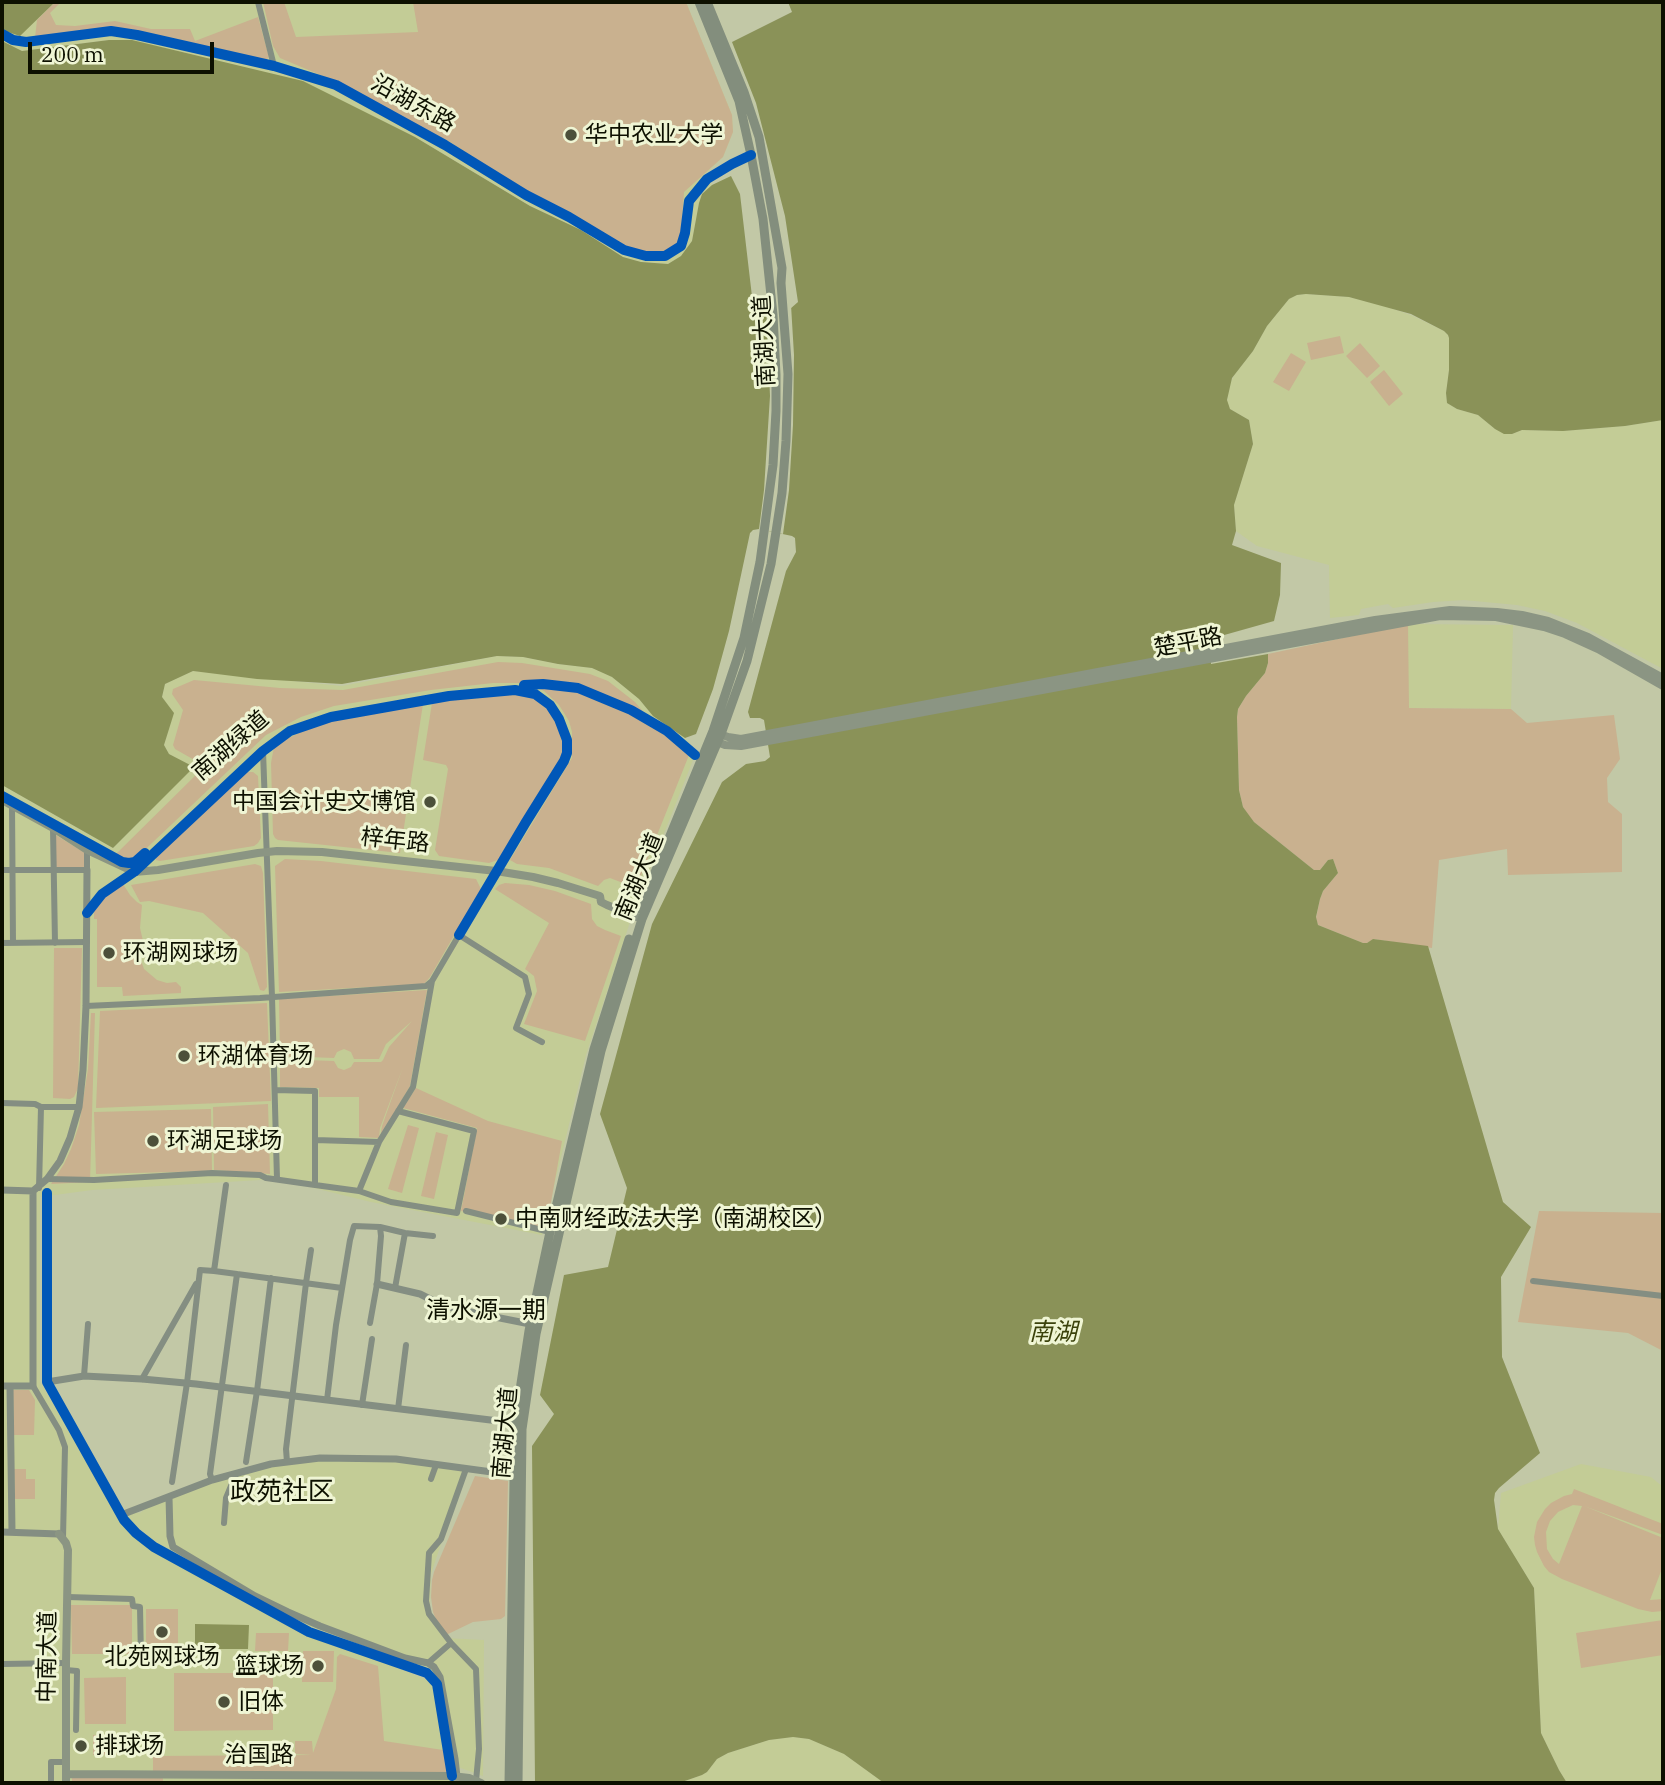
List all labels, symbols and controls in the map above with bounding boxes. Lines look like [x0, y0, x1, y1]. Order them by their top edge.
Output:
scale bar [32, 28, 217, 72]
text: 200 m [41, 40, 104, 68]
street label: 沿湖东路 [366, 70, 460, 138]
place label: 华中农业大学 [585, 121, 723, 149]
marker: 华中农业大学 [563, 127, 579, 143]
street label: 南湖大道 [749, 294, 781, 388]
street label: 楚平路 [1152, 623, 1224, 663]
street label: 南湖绿道 [187, 705, 275, 787]
place label: 中国会计史文博馆 [232, 788, 416, 816]
marker: 中国会计史文博馆 [422, 794, 438, 810]
street label: 梓年路 [359, 824, 431, 858]
street label: 南湖大道 [610, 829, 670, 925]
place label: 环湖网球场 [123, 939, 238, 967]
marker: 环湖网球场 [101, 945, 117, 961]
place label: 环湖体育场 [198, 1042, 313, 1070]
marker: 环湖体育场 [176, 1048, 192, 1064]
place label: 环湖足球场 [167, 1127, 282, 1155]
marker: 环湖足球场 [145, 1133, 161, 1149]
place label: 中南财经政法大学（南湖校区） [515, 1205, 837, 1233]
marker: 中南财经政法大学（南湖校区） [493, 1211, 509, 1227]
district label: 清水源一期 [426, 1297, 546, 1325]
water label: 南湖 [1029, 1319, 1077, 1347]
street label: 南湖大道 [488, 1386, 524, 1480]
district label: 政苑社区 [230, 1476, 334, 1508]
street label: 中南大道 [33, 1611, 63, 1703]
marker: 北苑网球场 [154, 1624, 170, 1640]
place label: 北苑网球场 [105, 1643, 219, 1671]
place label: 篮球场 [235, 1652, 304, 1680]
marker: 篮球场 [310, 1658, 326, 1674]
place label: 旧体 [238, 1688, 284, 1716]
marker: 旧体 [216, 1694, 232, 1710]
place label: 排球场 [95, 1732, 164, 1760]
marker: 排球场 [73, 1738, 89, 1754]
street label: 治国路 [225, 1741, 293, 1769]

